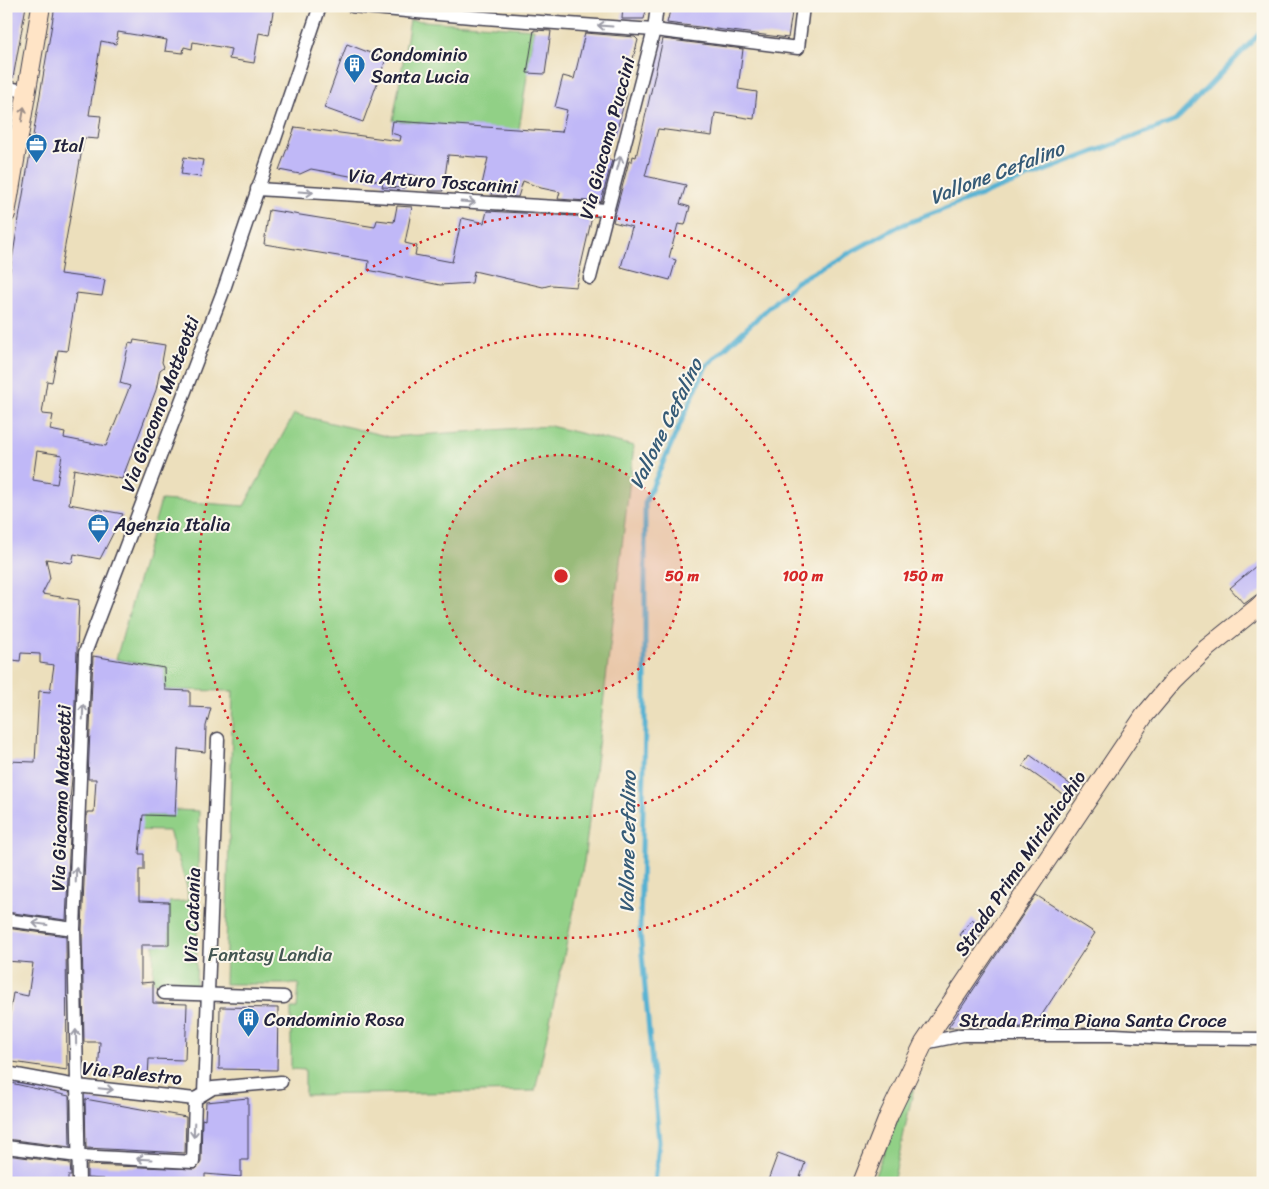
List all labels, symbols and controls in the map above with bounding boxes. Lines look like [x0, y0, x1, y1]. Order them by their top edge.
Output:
one-way arrow [598, 21, 614, 30]
place label: Condominio Santa Lucia [371, 38, 469, 93]
street label: Via Giacomo Puccini [569, 52, 645, 223]
building icon: Condominio Santa Lucia [343, 53, 367, 84]
one-way arrow [18, 106, 28, 122]
place label: Ital [52, 129, 84, 162]
water label: Vallone Cefalino [925, 131, 1071, 215]
office icon: Ital [25, 133, 49, 164]
one-way arrow [615, 155, 625, 171]
street label: Via Arturo Toscanini [347, 159, 519, 203]
one-way arrow [298, 187, 314, 196]
one-way arrow [460, 197, 476, 206]
street label: Via Giacomo Matteotti [111, 310, 209, 497]
water label: Vallone Cefalino [619, 351, 714, 495]
place label: Agenzia Italia [113, 508, 231, 541]
office icon: Agenzia Italia [86, 512, 110, 543]
text: 50 m [665, 563, 700, 589]
text: 100 m [783, 563, 824, 589]
text: 150 m [903, 563, 944, 589]
centre of rings [552, 567, 570, 585]
street label: Via Giacomo Matteotti [41, 703, 81, 892]
one-way arrow [78, 705, 87, 721]
street label: Strada Prima Mirichicchio [945, 763, 1095, 963]
water label: Vallone Cefalino [609, 769, 647, 913]
street label: Via Catania [174, 866, 210, 963]
one-way arrow [72, 867, 81, 883]
one-way arrow [33, 919, 49, 929]
park label: Fantasy Landia [208, 938, 332, 971]
place label: Condominio Rosa [264, 1003, 405, 1036]
street label: Strada Prima Piana Santa Croce [959, 1004, 1227, 1037]
building icon: Condominio Rosa [236, 1007, 260, 1038]
one-way arrow [71, 1030, 81, 1046]
street label: Via Palestro [80, 1051, 184, 1095]
one-way arrow [98, 1084, 114, 1094]
one-way arrow [189, 1122, 198, 1138]
one-way arrow [136, 1155, 152, 1164]

